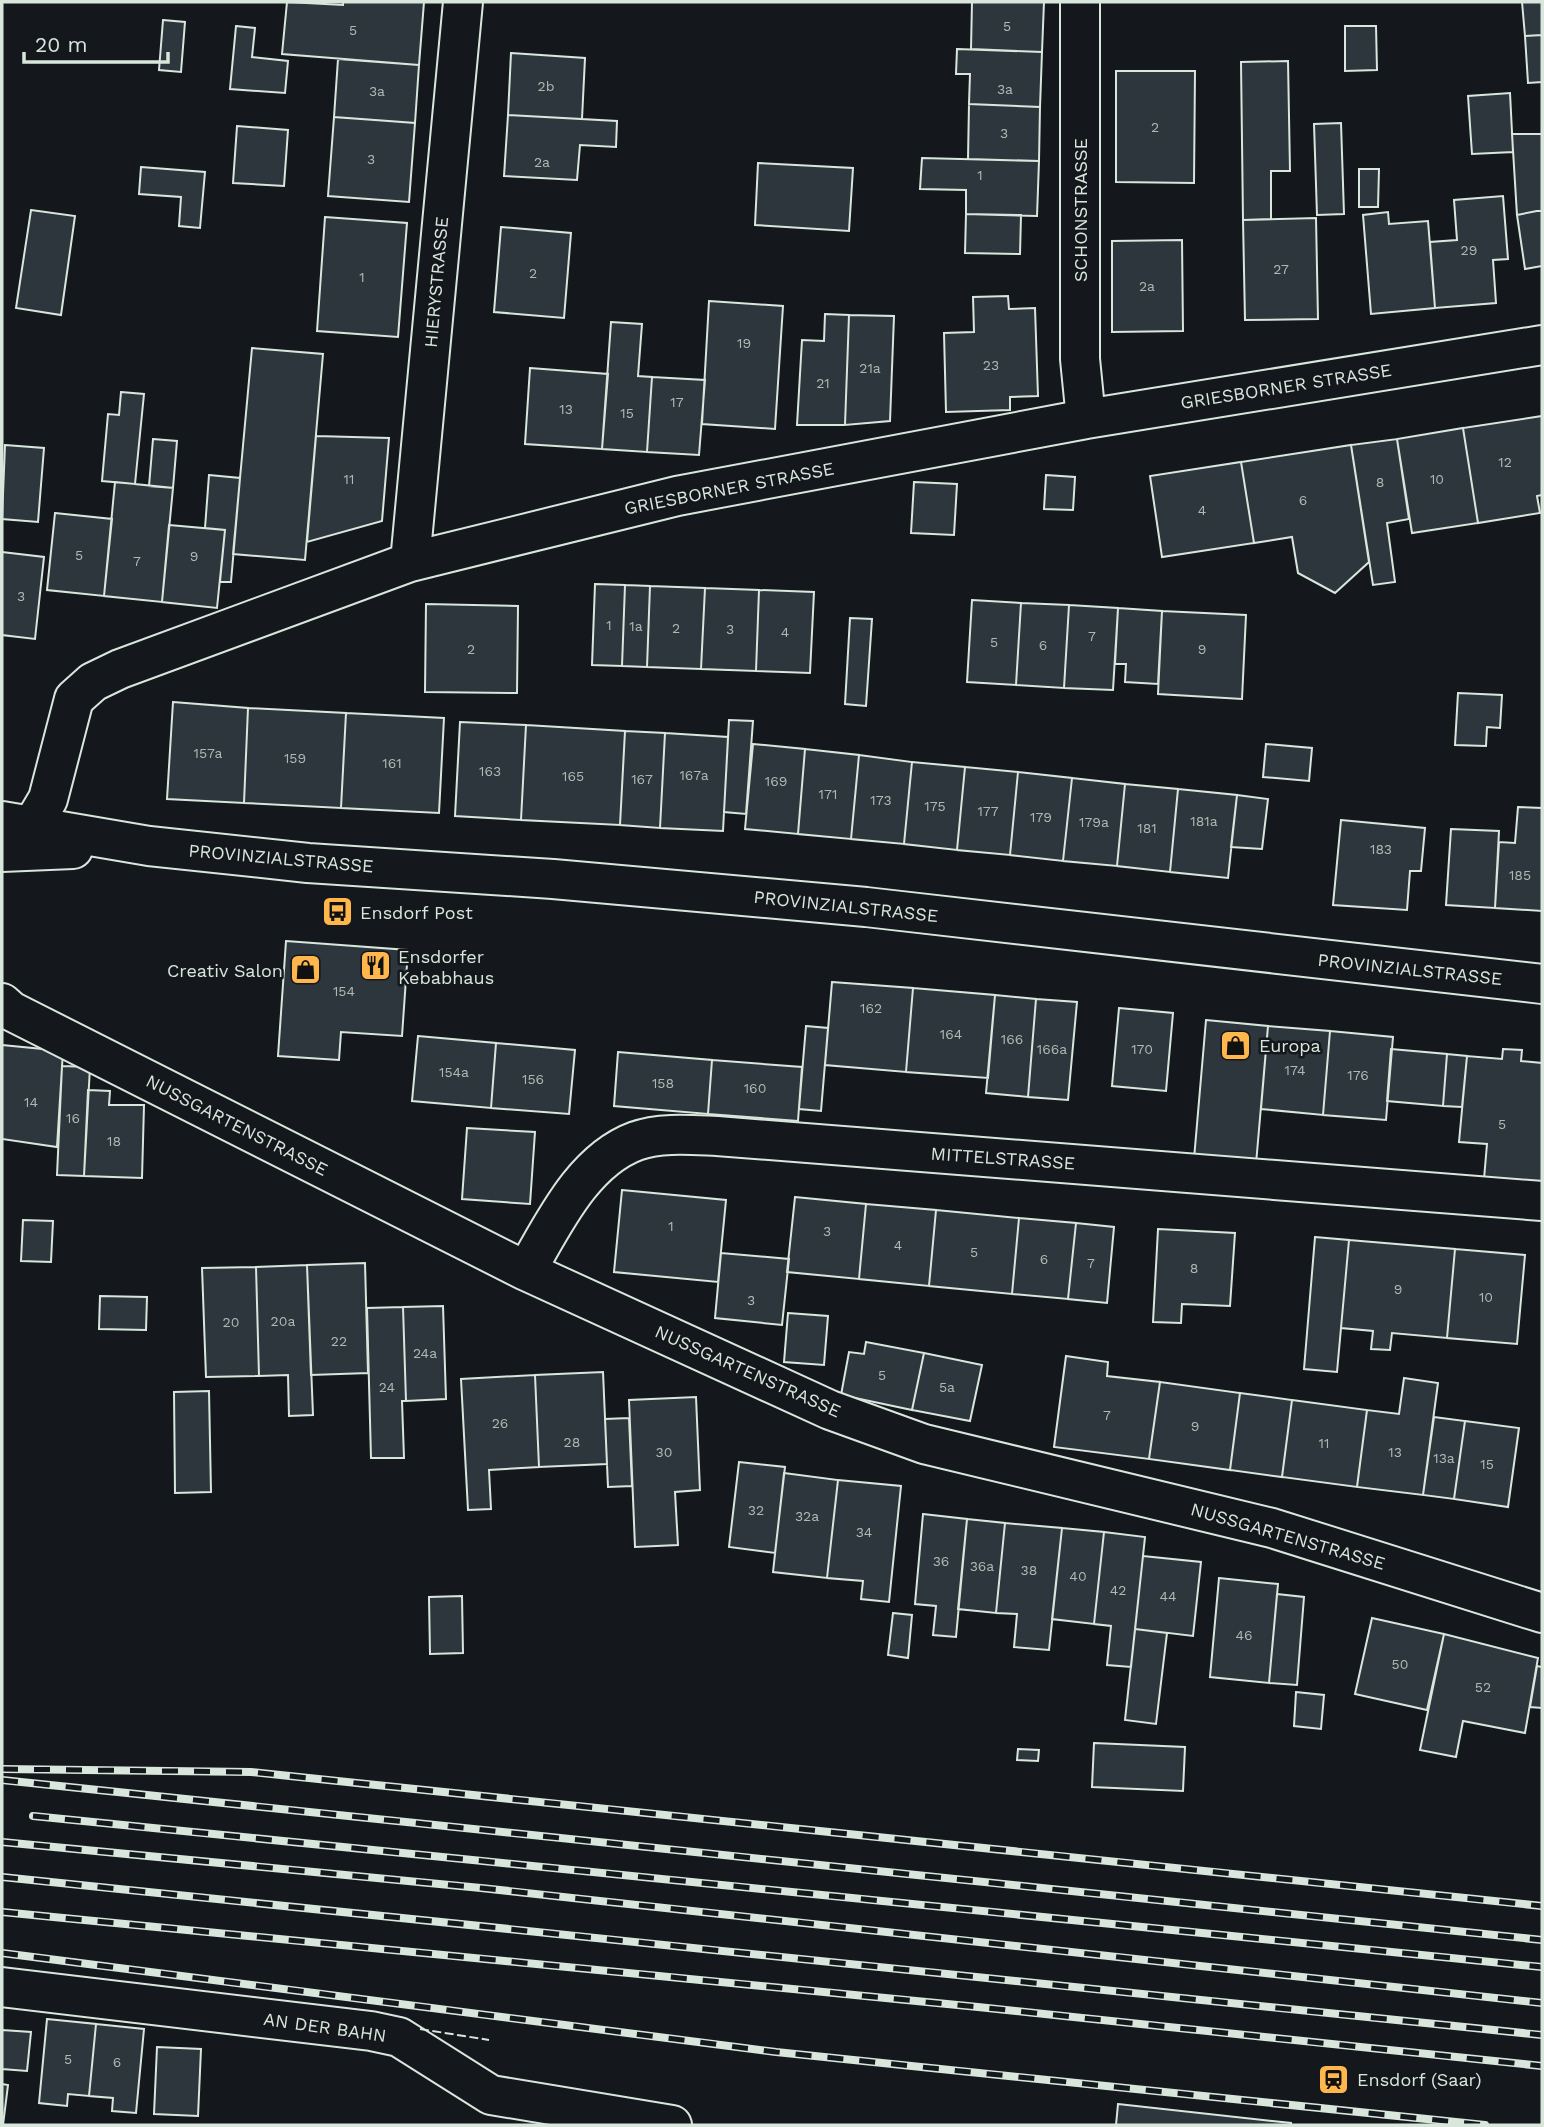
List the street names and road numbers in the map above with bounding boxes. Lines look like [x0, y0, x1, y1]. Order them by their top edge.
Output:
street label: SCHONSTRASSE [1070, 138, 1091, 282]
street label: HIERYSTRASSE [420, 215, 452, 349]
street label: GRIESBORNER STRASSE [1179, 359, 1393, 413]
street label: GRIESBORNER STRASSE [622, 457, 836, 519]
street label: PROVINZIALSTRASSE [188, 839, 374, 877]
street label: PROVINZIALSTRASSE [753, 886, 939, 926]
street label: PROVINZIALSTRASSE [1317, 949, 1503, 989]
street label: NUSSGARTENSTRASSE [143, 1070, 331, 1180]
street label: MITTELSTRASSE [930, 1142, 1076, 1174]
street label: NUSSGARTENSTRASSE [652, 1320, 844, 1422]
street label: NUSSGARTENSTRASSE [1188, 1498, 1388, 1574]
street label: AN DER BAHN [262, 2008, 388, 2046]

